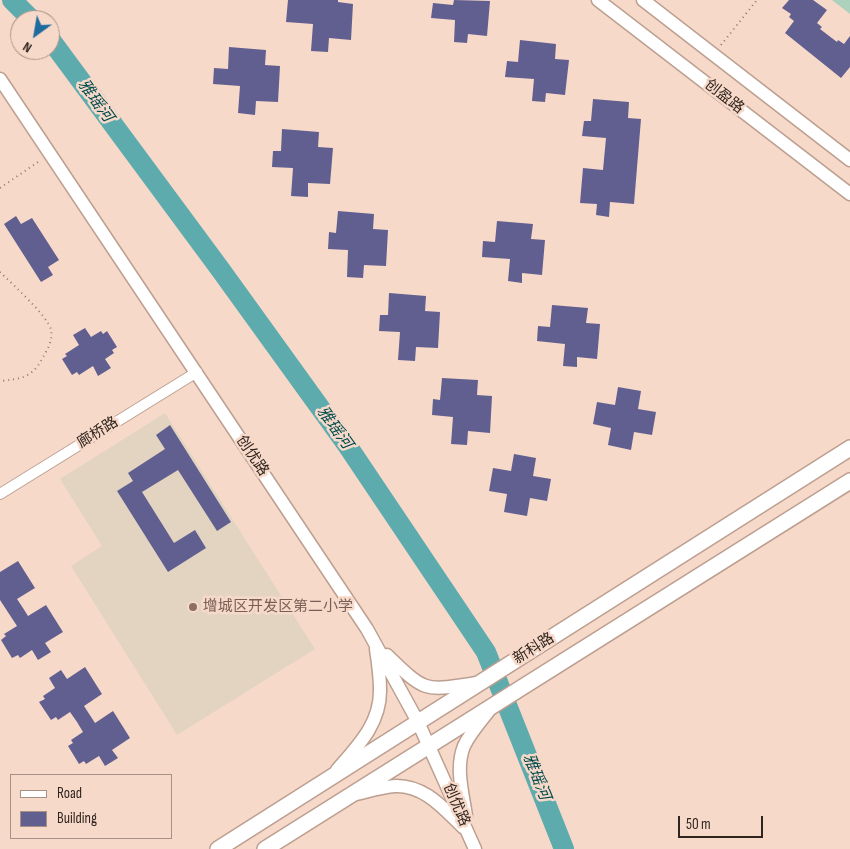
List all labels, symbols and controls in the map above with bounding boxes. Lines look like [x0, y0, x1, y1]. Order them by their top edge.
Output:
north arrow [10, 10, 60, 60]
text: N [20, 38, 35, 56]
water label: 雅瑶河 [73, 76, 117, 126]
street label: 创盈路 [701, 76, 747, 118]
water label: 雅瑶河 [312, 403, 356, 453]
street label: 廊桥路 [74, 413, 122, 453]
street label: 创优路 [232, 432, 272, 480]
place label: 增城区开发区第二小学 [203, 598, 353, 616]
marker: 增城区开发区第二小学 [187, 601, 199, 613]
street label: 新科路 [510, 629, 558, 669]
water label: 雅瑶河 [518, 751, 554, 803]
legend [10, 774, 172, 839]
street label: 创优路 [439, 781, 473, 829]
text: Road [57, 784, 82, 803]
scale bar [680, 806, 765, 838]
text: Building [57, 809, 97, 828]
text: 50 m [686, 815, 711, 834]

